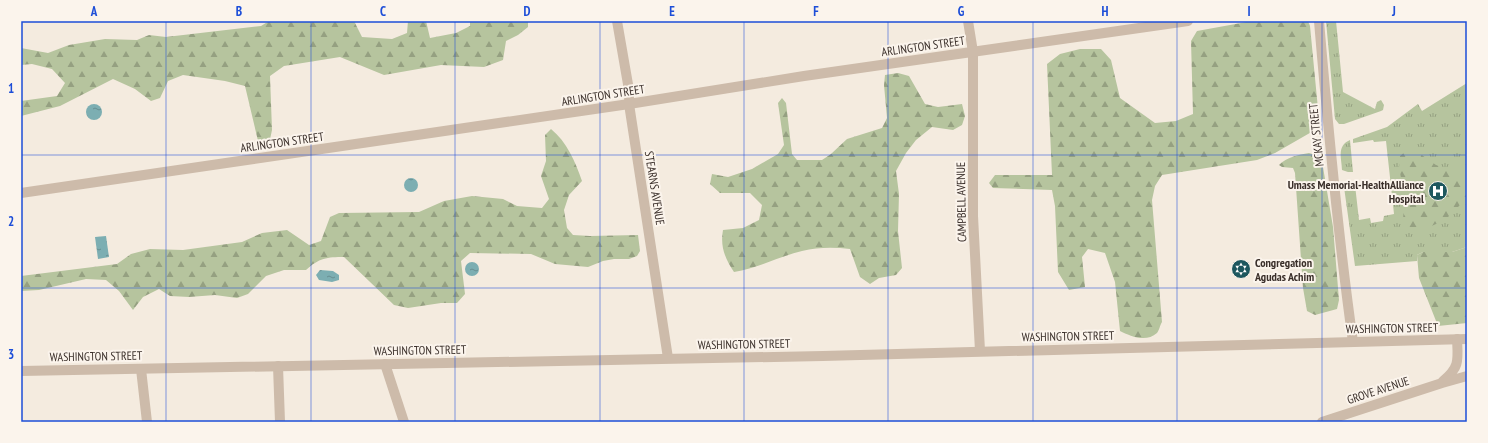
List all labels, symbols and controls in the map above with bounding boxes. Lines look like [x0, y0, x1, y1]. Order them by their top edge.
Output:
text: A [90, 3, 98, 20]
text: B [236, 3, 242, 20]
text: C [380, 3, 386, 20]
text: D [524, 3, 531, 20]
text: E [669, 3, 675, 20]
text: F [813, 3, 819, 20]
text: G [958, 3, 965, 20]
text: H [1102, 3, 1109, 20]
text: I [1247, 3, 1251, 20]
text: J [1391, 3, 1396, 20]
street label: ARLINGTON STREET [880, 33, 966, 59]
text: 1 [8, 80, 14, 97]
street label: ARLINGTON STREET [560, 81, 646, 109]
street label: MCKAY STREET [1305, 102, 1327, 167]
street label: ARLINGTON STREET [239, 129, 325, 155]
street label: STEARNS AVENUE [642, 150, 668, 226]
street label: CAMPBELL AVENUE [953, 162, 969, 242]
place label: Umass Memorial-HealthAlliance Hospital [1288, 177, 1424, 206]
hospital icon: Umass Memorial-HealthAlliance Hospital [1427, 180, 1449, 202]
text: 2 [8, 213, 14, 230]
place label: Congregation Agudas Achim [1254, 255, 1314, 284]
synagogue icon: Congregation Agudas Achim [1230, 258, 1252, 280]
street label: WASHINGTON STREET [1346, 320, 1439, 336]
street label: WASHINGTON STREET [1022, 328, 1115, 344]
street label: WASHINGTON STREET [698, 336, 791, 352]
street label: WASHINGTON STREET [374, 342, 467, 358]
text: 3 [8, 346, 14, 363]
street label: WASHINGTON STREET [50, 348, 143, 364]
street label: GROVE AVENUE [1345, 373, 1411, 407]

